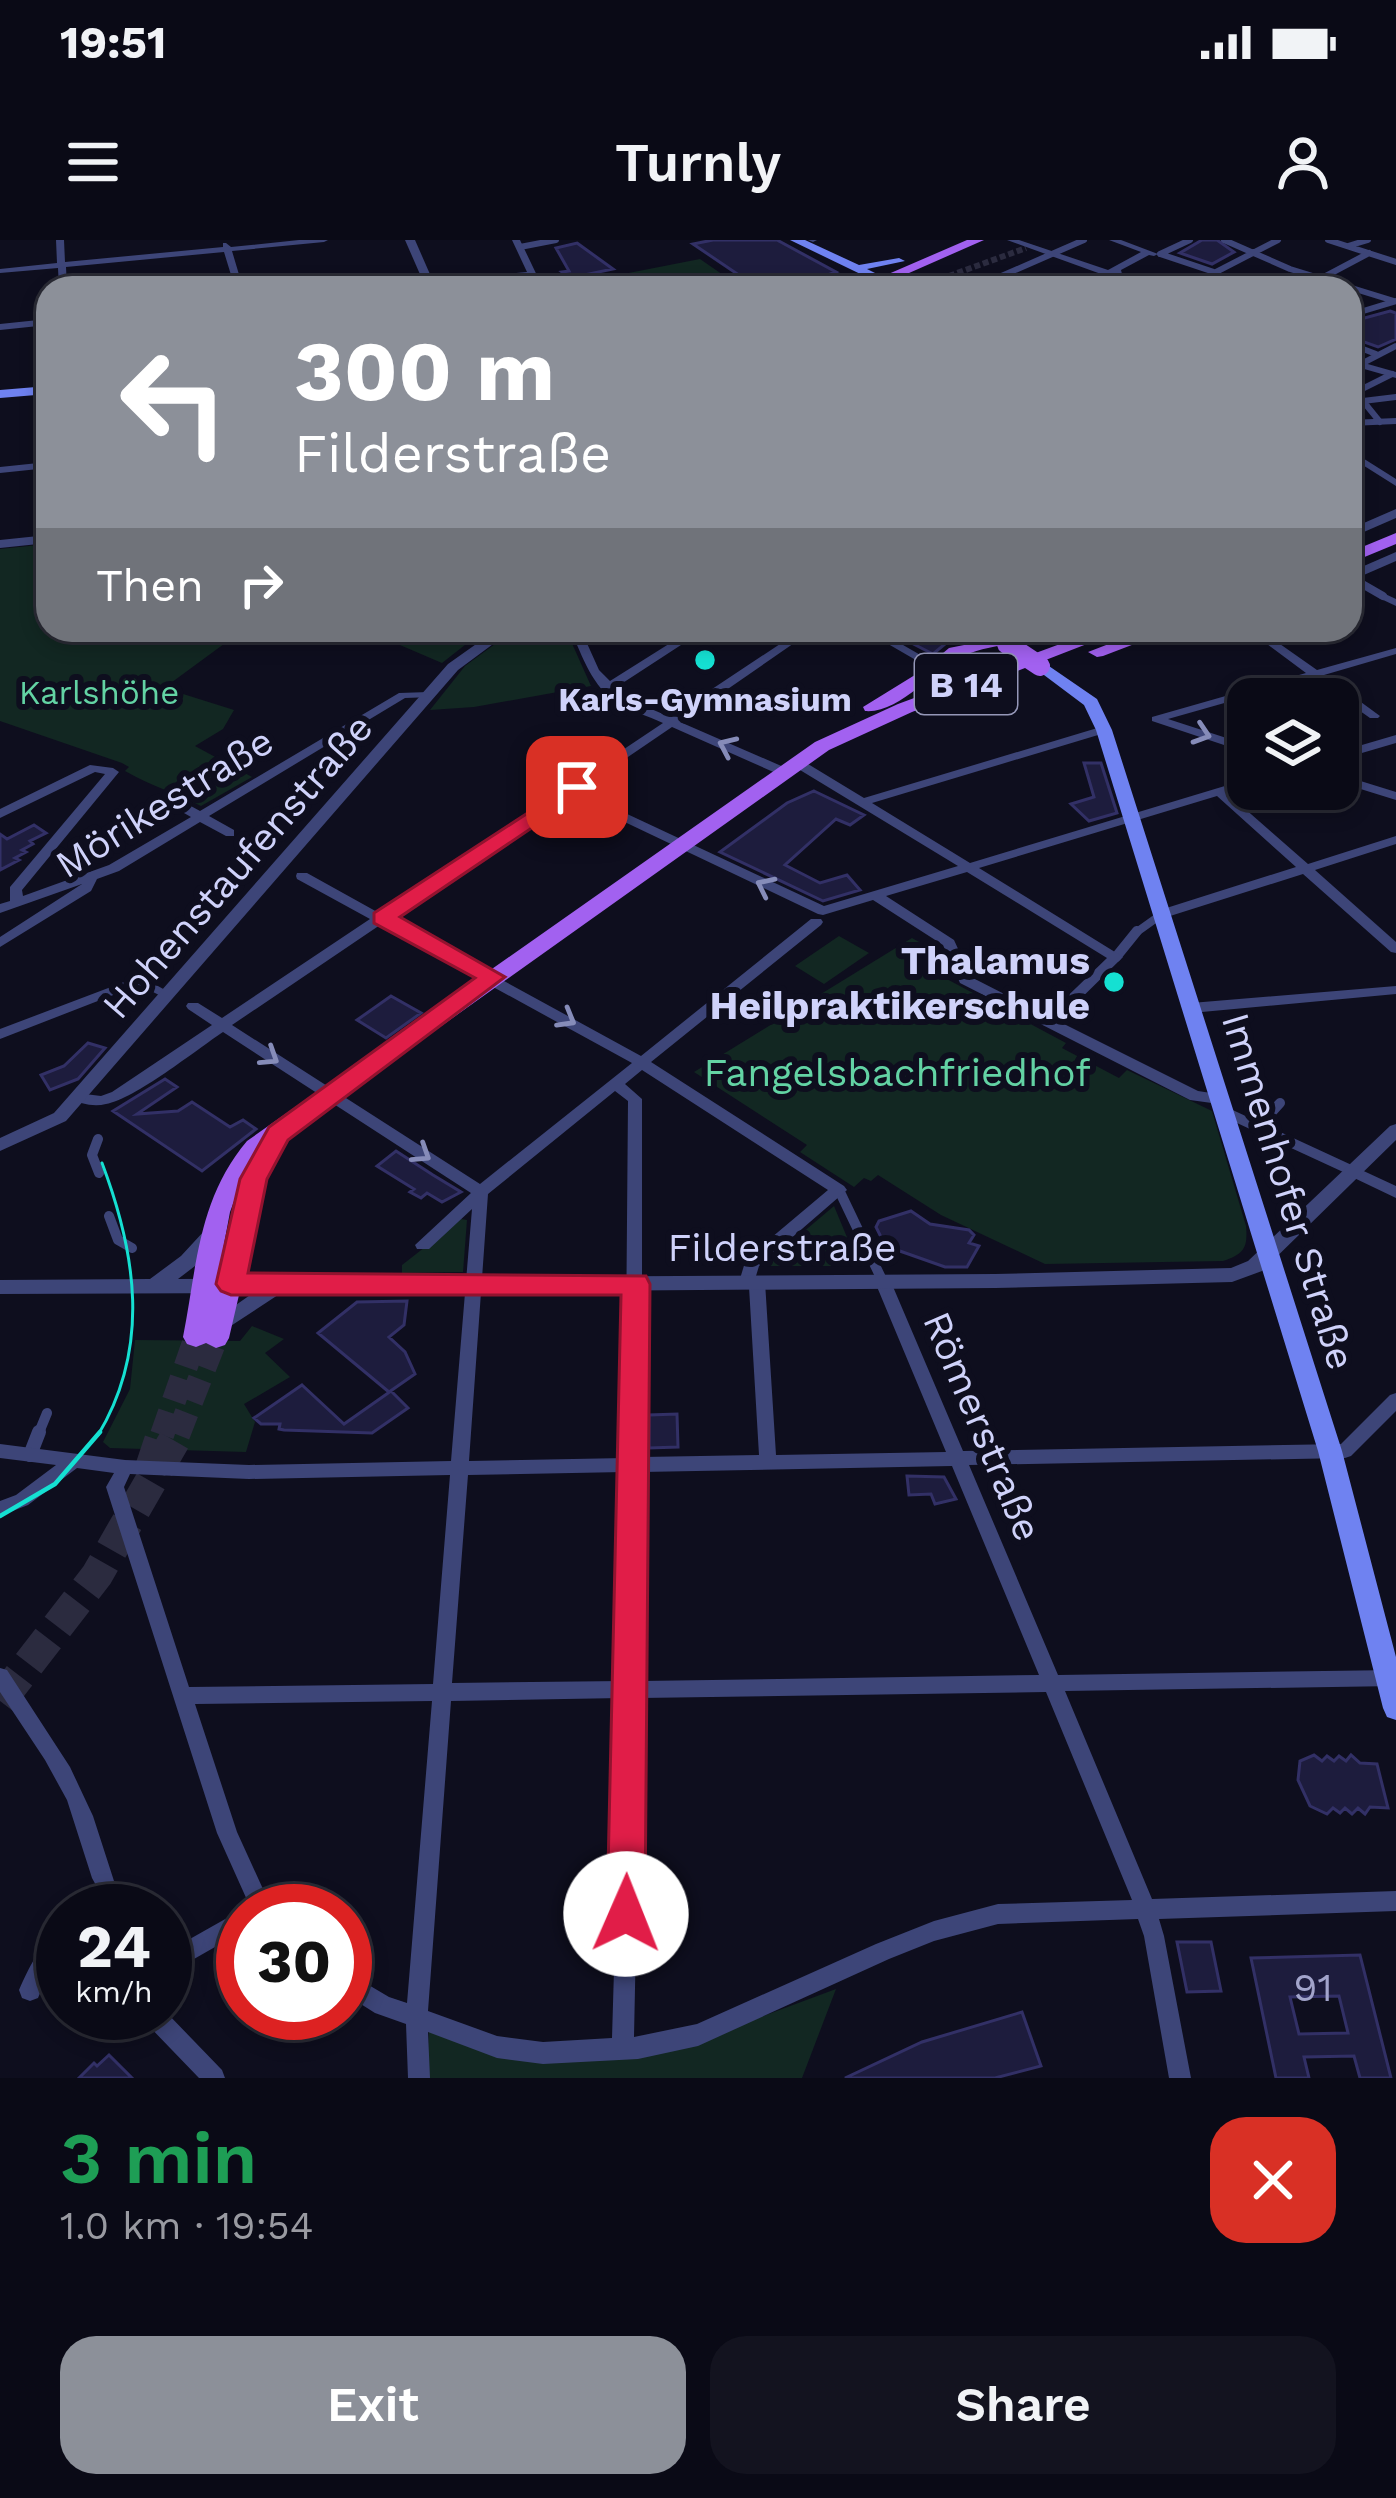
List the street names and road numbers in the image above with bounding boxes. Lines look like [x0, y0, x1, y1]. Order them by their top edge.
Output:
road number: B 14 [915, 654, 1017, 714]
street label: Hohenstaufenstraße [93, 705, 382, 1027]
street label: Mörikestraße [47, 718, 281, 887]
street label: Immenhofer Straße [1213, 1007, 1364, 1375]
street label: Filderstraße [667, 1225, 897, 1270]
street label: Römerstraße [914, 1305, 1051, 1547]

